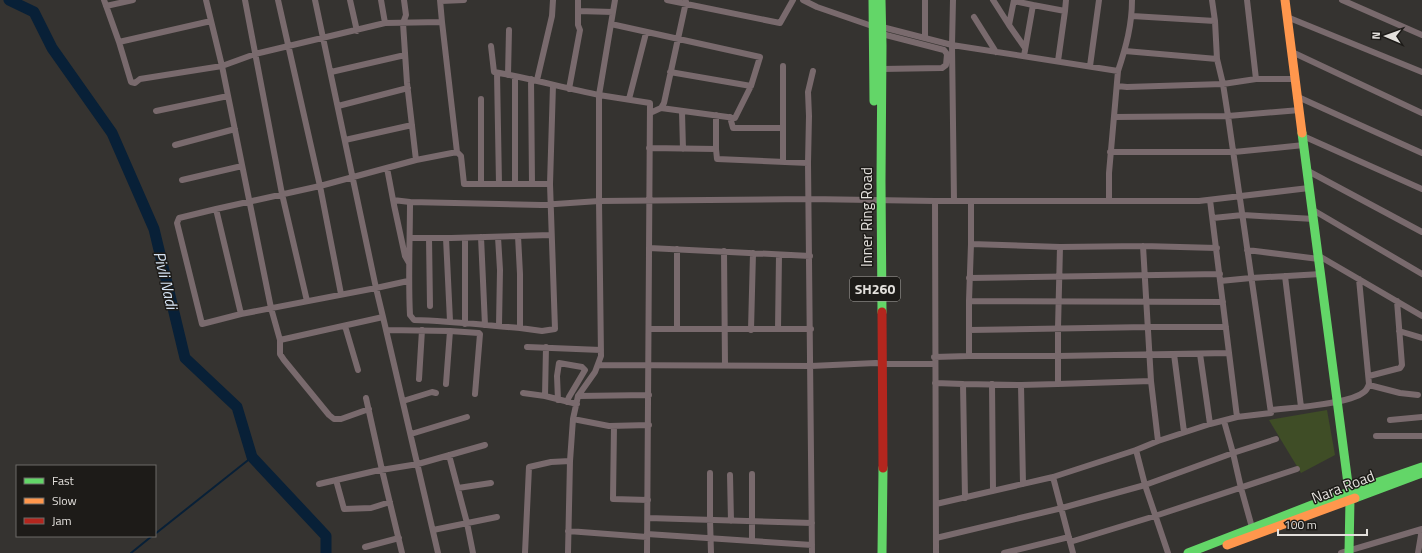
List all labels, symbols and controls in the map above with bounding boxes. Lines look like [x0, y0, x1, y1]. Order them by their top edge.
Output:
north arrow [1366, 16, 1406, 56]
text: N [1368, 32, 1384, 40]
street label: Inner Ring Road [855, 167, 878, 267]
water label: Pivli Nadi [148, 249, 185, 313]
road number: SH260 [850, 277, 900, 301]
street label: Nara Road [1308, 464, 1378, 509]
legend [16, 465, 156, 537]
text: Fast [52, 471, 75, 490]
text: Slow [52, 491, 77, 510]
text: Jam [52, 511, 72, 530]
scale bar [1278, 511, 1367, 537]
text: 100 m [1284, 515, 1317, 534]

